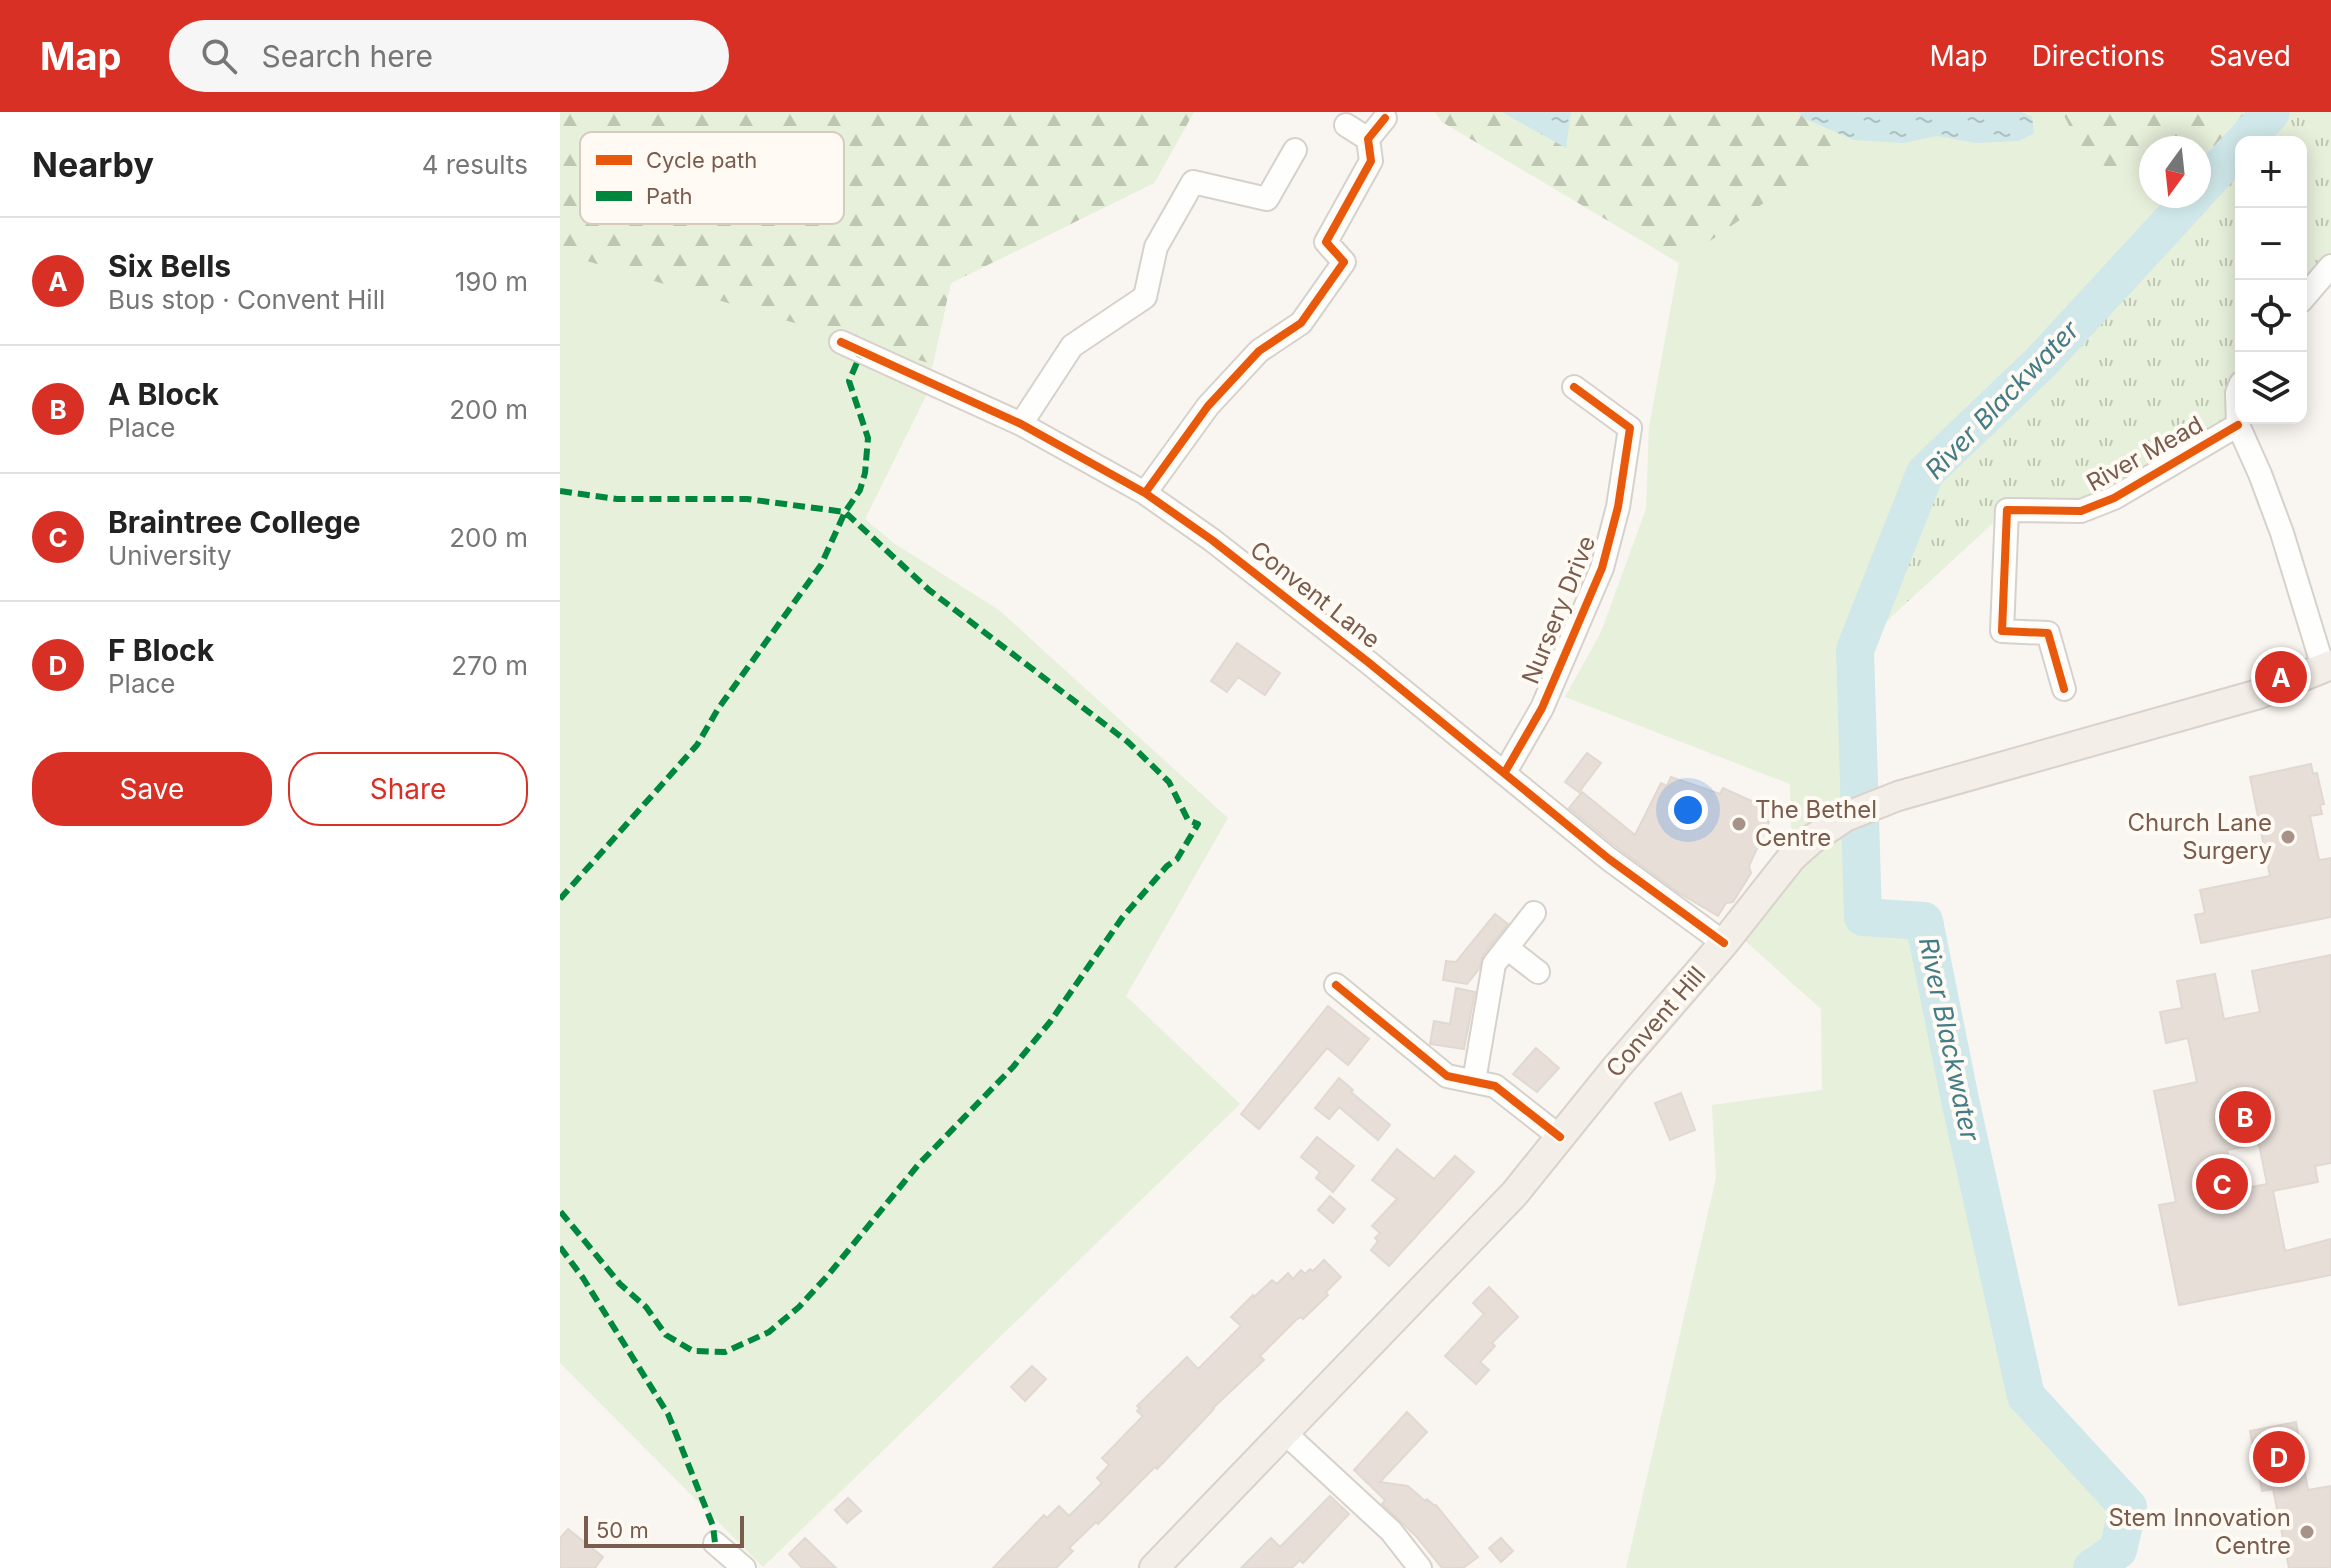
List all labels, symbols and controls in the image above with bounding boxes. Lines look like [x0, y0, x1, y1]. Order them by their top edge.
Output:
search box [169, 20, 729, 92]
text: Map [40, 33, 121, 79]
icon: search [197, 34, 241, 78]
text: Search here [261, 38, 433, 74]
text: Map [1929, 39, 1988, 73]
text: Directions [2032, 39, 2165, 73]
text: Saved [2209, 39, 2291, 73]
legend [580, 132, 844, 224]
north arrow [2139, 136, 2211, 208]
map controls [2235, 136, 2307, 424]
button: + [2235, 136, 2307, 208]
text: Nearby [32, 144, 154, 185]
text: Cycle path [646, 147, 757, 173]
text: 4 results [422, 149, 528, 180]
text: Path [646, 183, 693, 209]
button: − [2235, 208, 2307, 280]
text: Six Bells [108, 248, 231, 284]
text: A [48, 266, 68, 297]
text: 190 m [455, 266, 528, 297]
button: locate [2235, 280, 2307, 352]
text: Bus stop · Convent Hill [108, 284, 385, 315]
water label: River Blackwater [1918, 313, 2086, 485]
button: layers [2235, 352, 2307, 424]
text: A Block [108, 376, 219, 412]
text: B [49, 394, 67, 425]
text: 200 m [449, 394, 528, 425]
street label: River Mead [2082, 410, 2208, 497]
text: Place [108, 412, 176, 443]
text: Braintree College [108, 504, 361, 540]
text: C [48, 522, 68, 553]
text: 200 m [449, 522, 528, 553]
street label: Nursery Drive [1516, 532, 1601, 688]
street label: Convent Lane [1245, 535, 1386, 654]
text: University [108, 540, 232, 571]
text: F Block [108, 632, 214, 668]
pin: A [2255, 647, 2307, 707]
text: D [49, 650, 67, 681]
text: 270 m [451, 650, 528, 681]
text: Place [108, 668, 176, 699]
button: Save [32, 752, 272, 826]
button: Share [288, 752, 528, 826]
your location [1668, 790, 1708, 830]
place label: The Bethel Centre [1755, 795, 1877, 852]
place label: Church Lane Surgery [2128, 808, 2272, 865]
marker: The Bethel Centre [1730, 815, 1748, 833]
marker: Church Lane Surgery [2279, 828, 2297, 846]
water label: River Blackwater [1913, 934, 1986, 1145]
street label: Convent Hill [1600, 961, 1711, 1083]
pin: B [2219, 1087, 2271, 1147]
pin: C [2196, 1154, 2248, 1214]
pin: D [2253, 1427, 2305, 1487]
place label: Stem Innovation Centre [2108, 1503, 2291, 1560]
scale bar [584, 1512, 744, 1548]
text: 50 m [596, 1517, 649, 1543]
marker: Stem Innovation Centre [2298, 1523, 2316, 1541]

